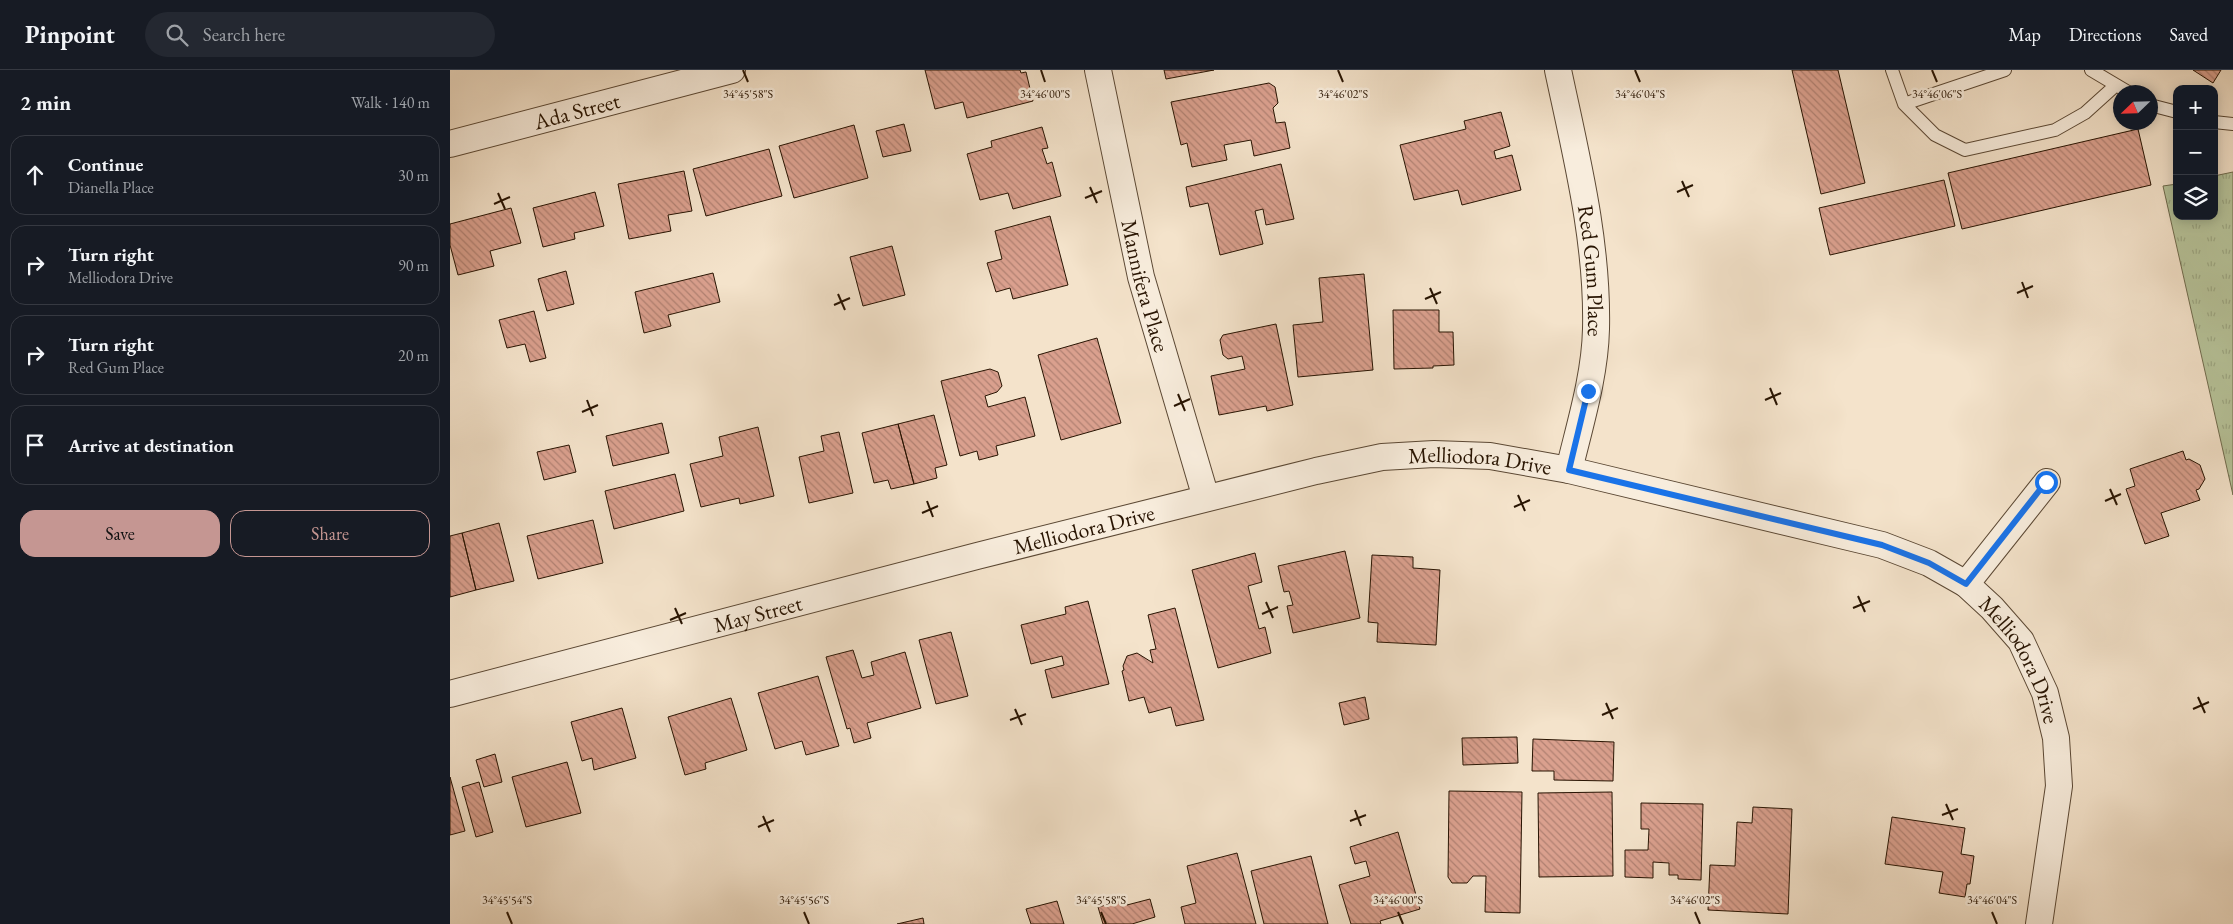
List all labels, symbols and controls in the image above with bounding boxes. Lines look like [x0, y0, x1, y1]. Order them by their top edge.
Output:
search box [145, 12, 495, 57]
text: Pinpoint [25, 19, 115, 50]
icon: search [163, 21, 191, 49]
text: Search here [203, 22, 285, 47]
text: Map [2009, 23, 2041, 46]
text: Directions [2069, 23, 2141, 46]
text: Saved [2169, 23, 2208, 46]
north arrow [2113, 85, 2158, 130]
map controls [2173, 85, 2218, 220]
button: + [2173, 85, 2218, 130]
street label: Ada Street [530, 86, 623, 136]
text: 34°45'58"S [723, 86, 773, 102]
text: 34°46'00"S [1020, 86, 1070, 102]
text: 34°46'02"S [1318, 86, 1368, 102]
text: 34°46'04"S [1615, 86, 1665, 102]
text: 34°46'06"S [1912, 86, 1962, 102]
text: 2 min [20, 89, 71, 116]
text: Walk · 140 m [351, 92, 430, 113]
button: − [2173, 130, 2218, 175]
text: Continue [68, 152, 143, 177]
icon: ahead [21, 161, 49, 189]
text: 30 m [398, 165, 429, 186]
button: layers [2173, 175, 2218, 220]
text: Dianella Place [68, 177, 154, 198]
street label: Red Gum Place [1571, 203, 1611, 338]
street label: Mannifera Place [1115, 217, 1177, 356]
text: Turn right [68, 242, 154, 267]
icon: right [21, 251, 49, 279]
text: 90 m [398, 255, 429, 276]
text: Melliodora Drive [68, 267, 173, 288]
text: Turn right [68, 332, 154, 357]
icon: right [21, 341, 49, 369]
text: 20 m [398, 345, 429, 366]
text: Red Gum Place [68, 357, 164, 378]
route end [1577, 380, 1600, 403]
icon: arrive [21, 431, 49, 459]
text: Arrive at destination [68, 433, 234, 458]
street label: Melliodora Drive [1407, 439, 1554, 481]
route start [2035, 471, 2058, 494]
street label: Melliodora Drive [1010, 497, 1158, 561]
button: Save [20, 510, 220, 557]
button: Share [230, 510, 430, 557]
street label: May Street [710, 588, 805, 639]
street label: Melliodora Drive [1973, 589, 2066, 727]
text: 34°45'54"S [482, 892, 532, 908]
text: 34°45'56"S [779, 892, 829, 908]
text: 34°45'58"S [1076, 892, 1126, 908]
text: 34°46'00"S [1373, 892, 1423, 908]
text: 34°46'02"S [1670, 892, 1720, 908]
text: 34°46'04"S [1967, 892, 2017, 908]

